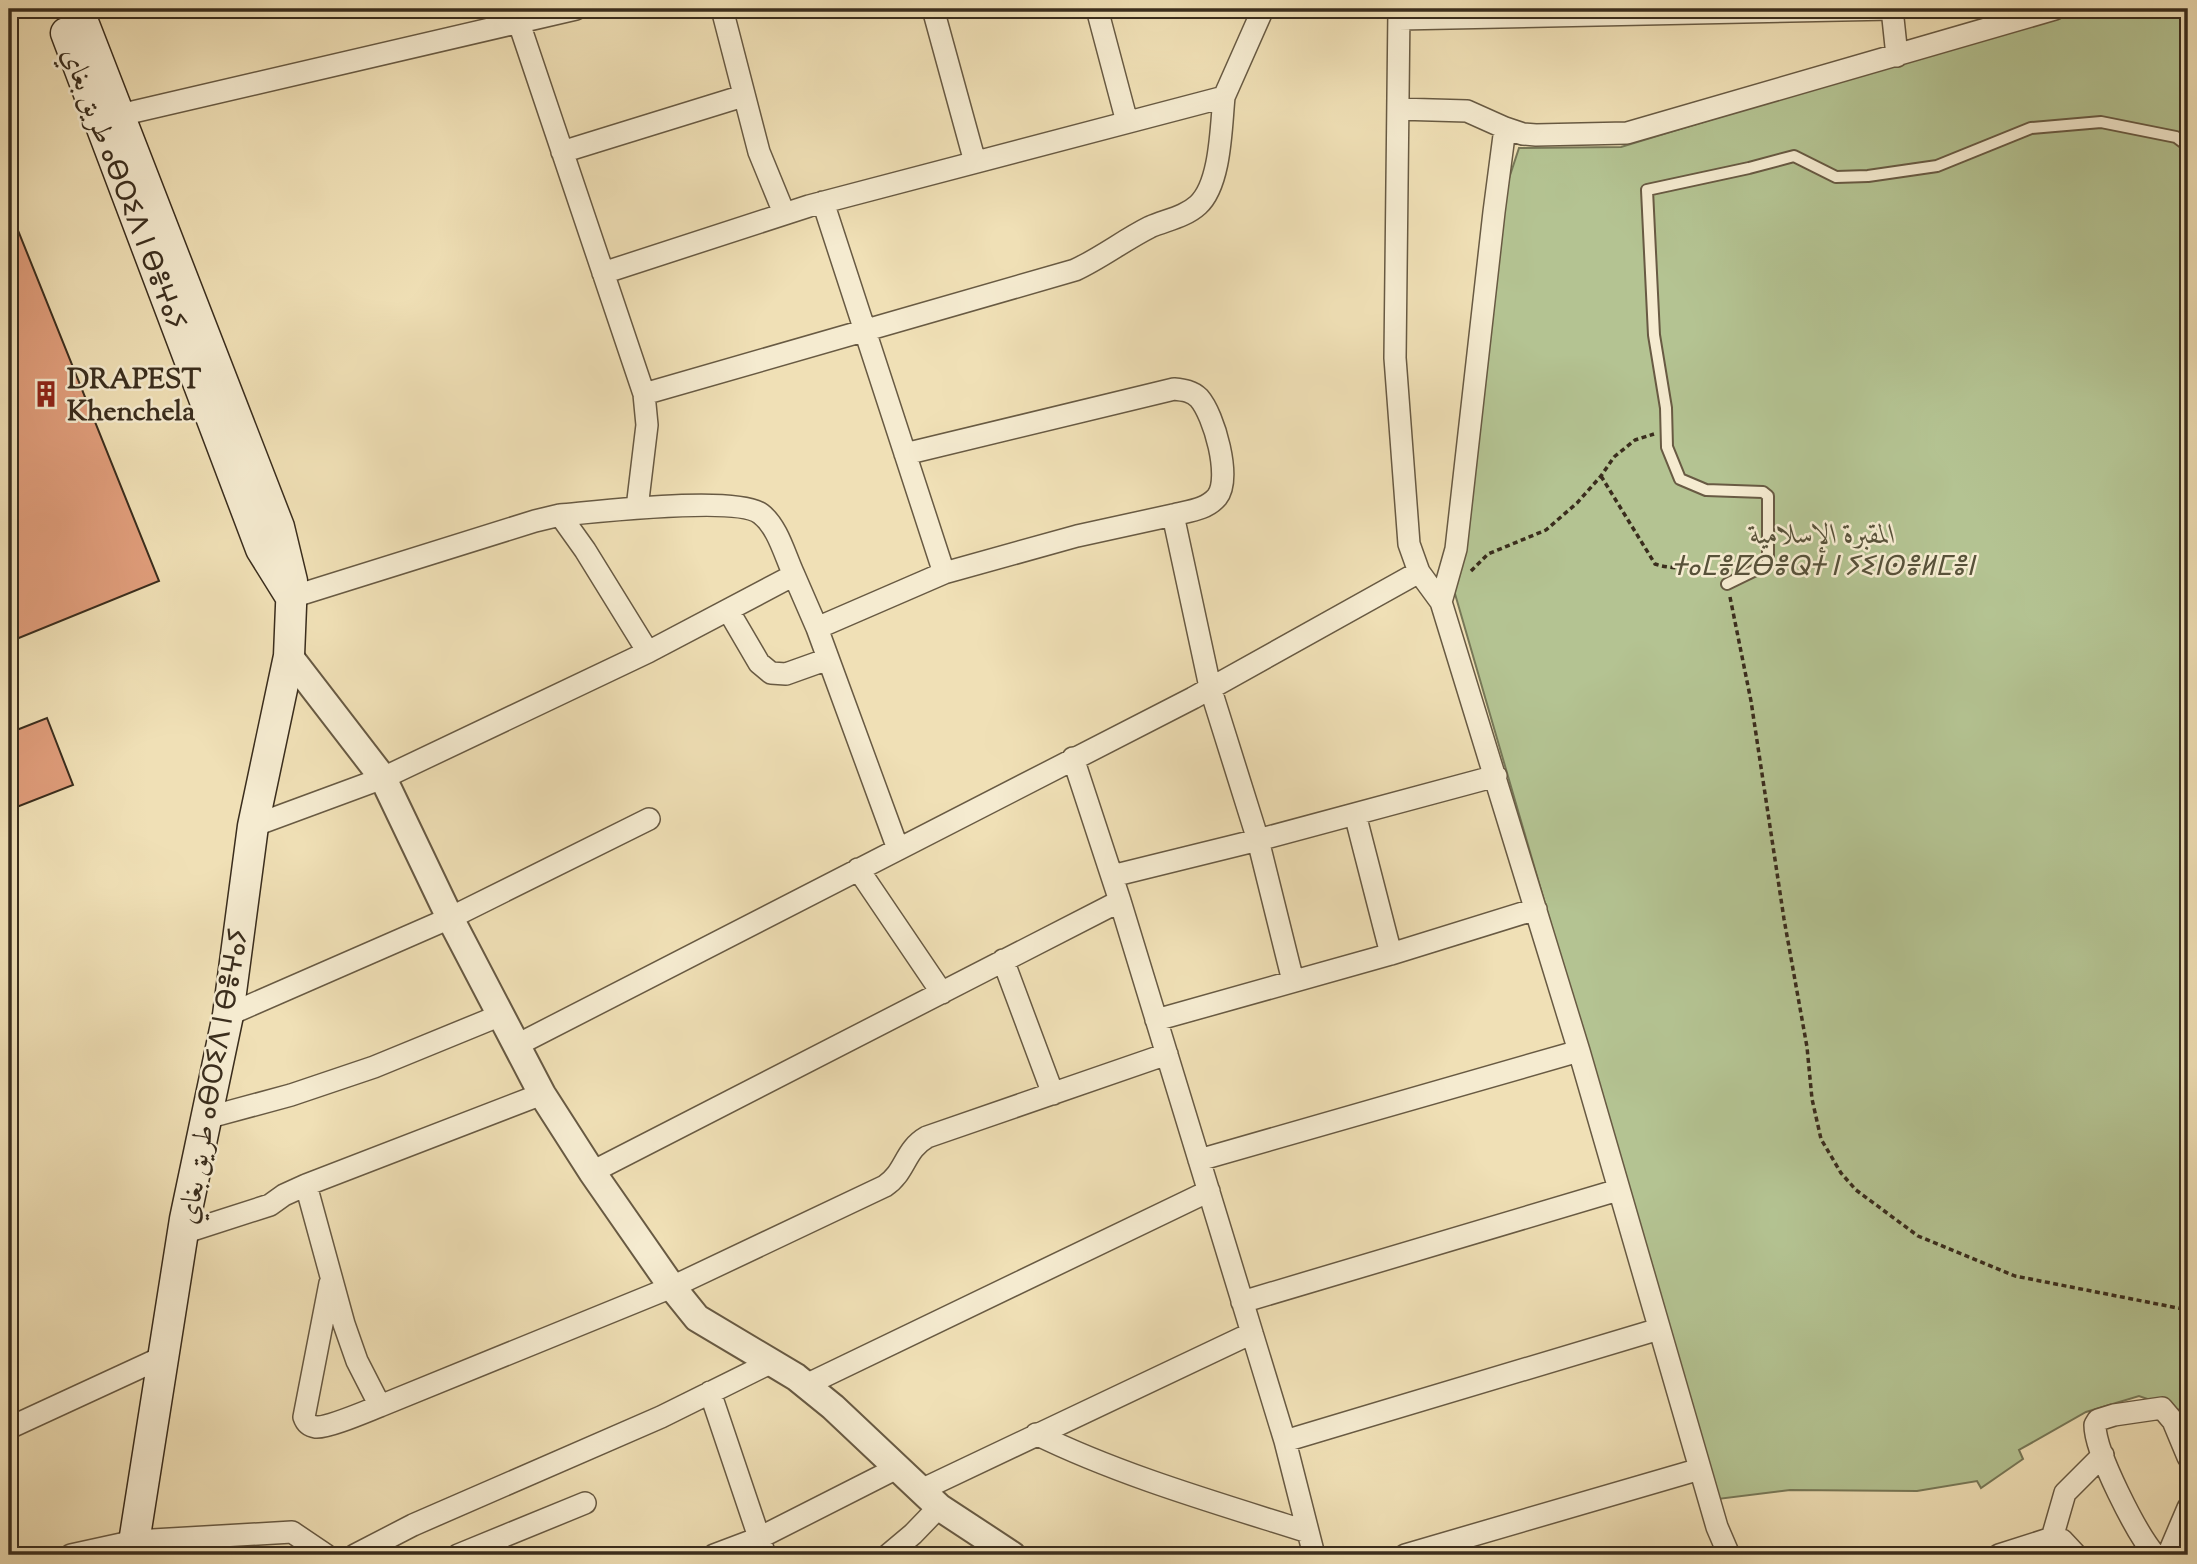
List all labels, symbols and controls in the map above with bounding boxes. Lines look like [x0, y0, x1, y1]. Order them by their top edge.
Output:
street label: طريق بغاي ⴰⴱⵔⵉⴷ ⵏ ⴱⴻⵖⴰⵢ [50, 42, 195, 336]
place label: DRAPEST Khenchela [67, 361, 201, 433]
building icon: DRAPEST Khenchela [31, 379, 61, 409]
park label: المقبرة الإسلامية ⵜⴰⵎⴻⵇⴱⴻⵕⵜ ⵏ ⵢⵉⵏⵙⴻⵍⵎⴻⵏ [1672, 516, 1977, 588]
street label: طريق بغاي ⴰⴱⵔⵉⴷ ⵏ ⴱⴻⵖⴰⵢ [169, 925, 261, 1228]

